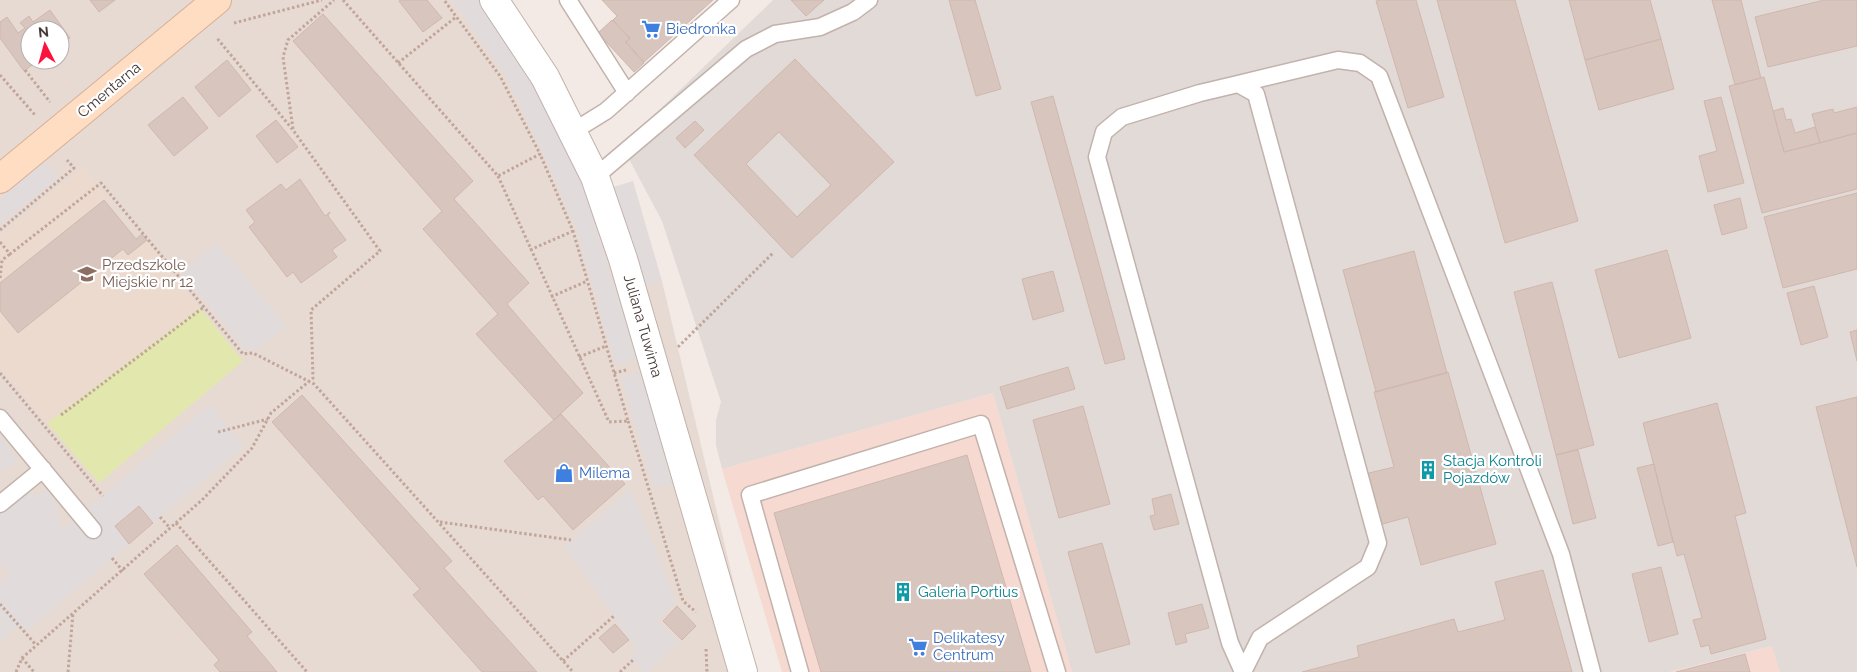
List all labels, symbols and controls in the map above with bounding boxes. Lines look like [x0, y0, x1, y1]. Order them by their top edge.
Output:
supermarket icon: Biedronka [640, 18, 662, 40]
north arrow [20, 20, 70, 70]
place label: Biedronka [666, 20, 736, 38]
text: N [37, 24, 50, 41]
street label: Cmentarna [74, 58, 144, 122]
place label: Przedszkole Miejskie nr 12 [102, 256, 194, 291]
school or university icon: Przedszkole Miejskie nr 12 [76, 263, 98, 285]
street label: Juliana Tuwima [620, 273, 666, 379]
place label: Stacja Kontroli Pojazdów [1443, 452, 1542, 487]
building icon: Stacja Kontroli Pojazdów [1417, 459, 1439, 481]
shop icon: Milema [553, 462, 575, 484]
place label: Milema [579, 464, 630, 482]
building icon: Galeria Portius [892, 581, 914, 603]
place label: Galeria Portius [918, 583, 1018, 601]
place label: Delikatesy Centrum [933, 629, 1005, 664]
supermarket icon: Delikatesy Centrum [907, 636, 929, 658]

